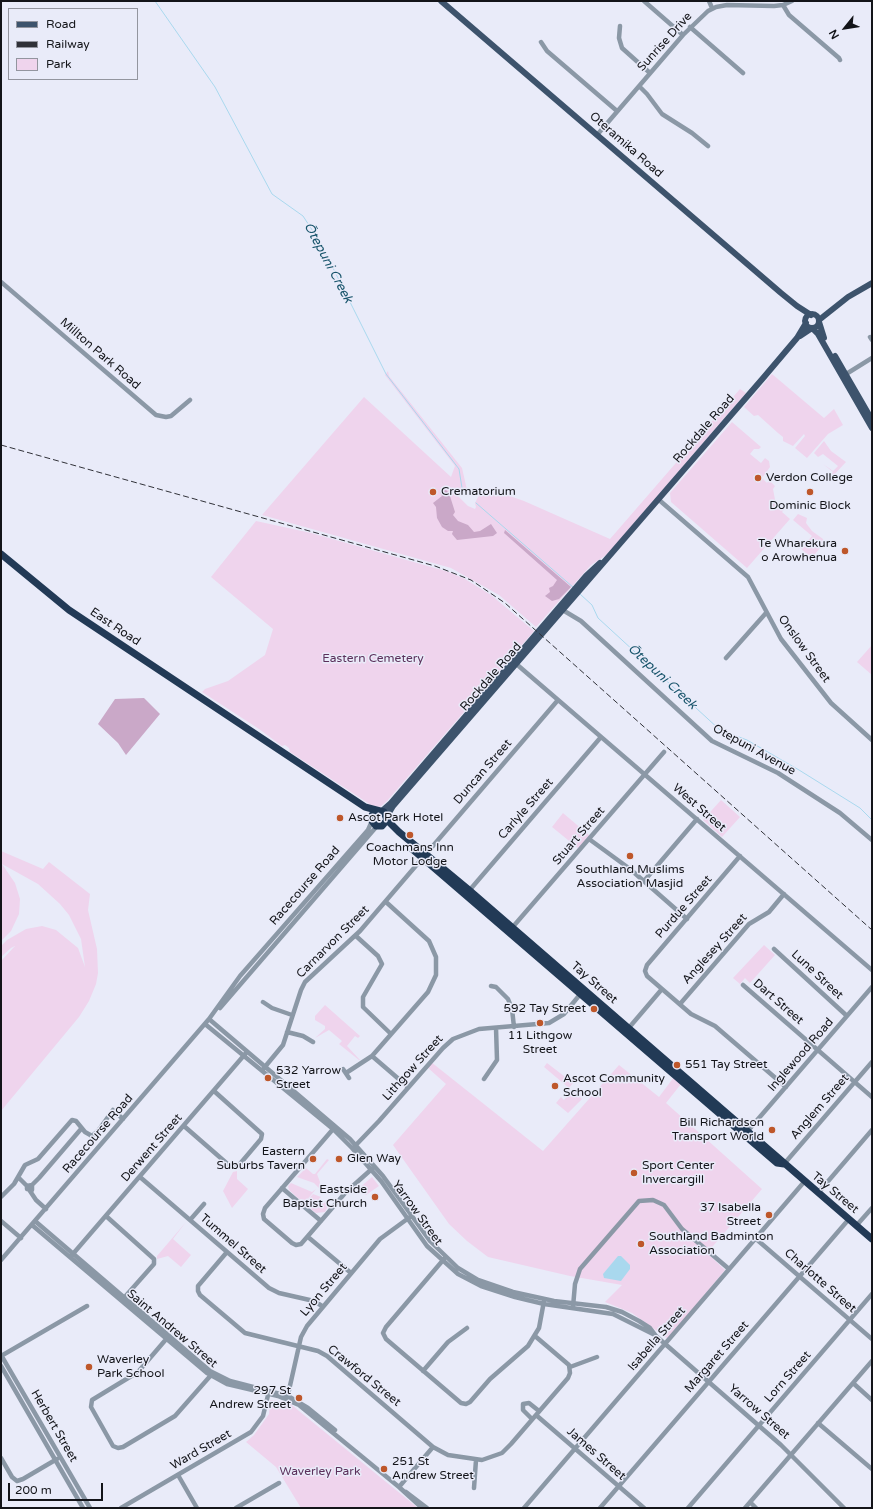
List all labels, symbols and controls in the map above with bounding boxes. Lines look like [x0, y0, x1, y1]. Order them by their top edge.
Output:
legend [8, 8, 138, 80]
north arrow [825, 8, 865, 48]
street label: Sunrise Drive [635, 9, 695, 75]
text: Road [46, 17, 76, 31]
text: N [826, 27, 842, 41]
text: Railway [46, 37, 90, 51]
text: Park [46, 57, 72, 71]
street label: Oteramika Road [586, 109, 666, 181]
water label: Ōtepuni Creek [300, 220, 356, 306]
street label: Millton Park Road [57, 315, 143, 393]
street label: Rockdale Road [670, 392, 738, 466]
place label: Verdon College [766, 471, 853, 485]
marker: Verdon College [753, 473, 763, 483]
place label: Crematorium [441, 485, 516, 499]
marker: Crematorium [428, 487, 438, 497]
marker: Dominic Block [805, 487, 815, 497]
place label: Dominic Block [769, 499, 851, 513]
place label: Te Wharekura o Arowhenua [758, 537, 837, 565]
marker: Te Wharekura o Arowhenua [840, 546, 850, 556]
street label: East Road [87, 605, 143, 649]
street label: Onslow Street [775, 612, 833, 686]
street label: Rockdale Road [457, 640, 525, 714]
water label: Ōtepuni Creek [624, 641, 700, 713]
park label: Eastern Cemetery [322, 652, 424, 666]
street label: Otepuni Avenue [710, 721, 798, 779]
street label: Duncan Street [451, 737, 515, 807]
street label: Carlyle Street [496, 775, 556, 843]
street label: West Street [669, 781, 729, 835]
street label: Stuart Street [550, 804, 608, 868]
place label: Ascot Park Hotel [348, 811, 443, 825]
marker: Ascot Park Hotel [335, 813, 345, 823]
marker: Coachmans Inn Motor Lodge [405, 830, 415, 840]
place label: Coachmans Inn Motor Lodge [366, 841, 454, 869]
street label: Racecourse Road [267, 844, 343, 928]
marker: Southland Muslims Association Masjid [625, 851, 635, 861]
place label: Southland Muslims Association Masjid [576, 863, 684, 891]
street label: Purdue Street [653, 873, 715, 941]
street label: Carnarvon Street [294, 903, 372, 981]
street label: Anglesey Street [680, 911, 750, 987]
street label: Lune Street [788, 947, 846, 1003]
street label: Tay Street [568, 959, 620, 1007]
street label: Dart Street [750, 976, 806, 1028]
place label: 592 Tay Street [503, 1002, 586, 1016]
marker: 592 Tay Street [589, 1004, 599, 1014]
street label: Inglewood Road [765, 1015, 837, 1095]
marker: 11 Lithgow Street [535, 1018, 545, 1028]
place label: 11 Lithgow Street [508, 1029, 572, 1057]
street label: Lithgow Street [380, 1032, 446, 1104]
place label: 551 Tay Street [685, 1058, 768, 1072]
marker: 551 Tay Street [672, 1060, 682, 1070]
place label: 532 Yarrow Street [276, 1064, 341, 1092]
street label: Anglem Street [788, 1071, 852, 1143]
place label: Ascot Community School [563, 1072, 665, 1100]
marker: 532 Yarrow Street [263, 1073, 273, 1083]
marker: Ascot Community School [550, 1081, 560, 1091]
street label: Racecourse Road [60, 1092, 136, 1176]
street label: Derwent Street [119, 1111, 185, 1185]
place label: Bill Richardson Transport World [672, 1116, 764, 1144]
marker: Bill Richardson Transport World [767, 1125, 777, 1135]
place label: Eastern Suburbs Tavern [217, 1145, 305, 1173]
place label: Glen Way [347, 1152, 401, 1166]
marker: Eastern Suburbs Tavern [308, 1154, 318, 1164]
marker: Glen Way [334, 1154, 344, 1164]
place label: Sport Center Invercargill [642, 1159, 714, 1187]
marker: Sport Center Invercargill [629, 1168, 639, 1178]
street label: Tay Street [809, 1169, 861, 1217]
street label: Yarrow Street [389, 1178, 445, 1248]
place label: Eastside Baptist Church [282, 1183, 367, 1211]
marker: Eastside Baptist Church [370, 1192, 380, 1202]
place label: 37 Isabella Street [700, 1201, 761, 1229]
marker: 37 Isabella Street [764, 1210, 774, 1220]
street label: Tummel Street [197, 1211, 269, 1277]
place label: Southland Badminton Association [649, 1230, 774, 1258]
marker: Southland Badminton Association [636, 1239, 646, 1249]
street label: Charlotte Street [781, 1246, 859, 1316]
street label: Lyon Street [298, 1260, 350, 1320]
street label: Saint Andrew Street [124, 1287, 220, 1371]
street label: Isabella Street [625, 1304, 689, 1374]
street label: Margaret Street [682, 1318, 752, 1396]
street label: Crawford Street [325, 1342, 403, 1410]
street label: Lorn Street [762, 1348, 814, 1406]
place label: Waverley Park School [97, 1353, 164, 1381]
marker: Waverley Park School [84, 1362, 94, 1372]
street label: Yarrow Street [725, 1381, 793, 1443]
place label: 297 St Andrew Street [209, 1384, 291, 1412]
street label: Herbert Street [27, 1387, 81, 1465]
marker: 297 St Andrew Street [294, 1393, 304, 1403]
street label: James Street [564, 1425, 628, 1483]
street label: Ward Street [168, 1427, 234, 1473]
place label: 251 St Andrew Street [392, 1455, 474, 1483]
marker: 251 St Andrew Street [379, 1464, 389, 1474]
park label: Waverley Park [280, 1465, 360, 1479]
scale bar [10, 1475, 105, 1501]
text: 200 m [15, 1483, 52, 1497]

